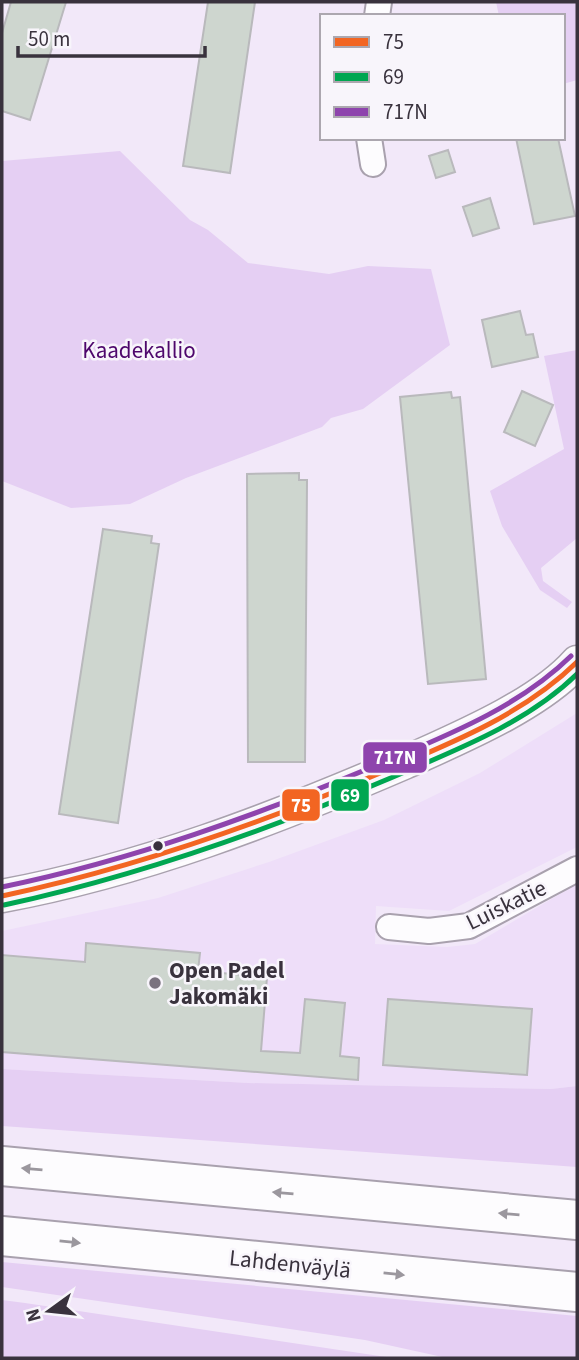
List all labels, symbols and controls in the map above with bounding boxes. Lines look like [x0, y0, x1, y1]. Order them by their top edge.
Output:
scale bar [18, 14, 205, 58]
legend [320, 14, 565, 140]
text: 50 m [28, 24, 70, 54]
text: 75 [383, 27, 404, 57]
text: 69 [383, 62, 404, 92]
text: 717N [383, 97, 428, 127]
park label: Kaadekallio [82, 334, 196, 367]
line badge: 717N [362, 741, 428, 774]
text: 717N [374, 745, 416, 772]
line badge: 69 [330, 778, 370, 812]
text: 69 [340, 783, 360, 810]
line badge: 75 [281, 788, 321, 822]
text: 75 [291, 793, 311, 820]
unlabelled marker [151, 839, 165, 853]
street label: Luiskatie [460, 871, 552, 939]
place label: Open Padel Jakomäki [169, 954, 285, 1013]
marker: Open Padel Jakomäki [147, 975, 163, 991]
one-way arrow [21, 1163, 43, 1174]
one-way arrow [272, 1187, 294, 1198]
one-way arrow [498, 1208, 520, 1219]
one-way arrow [59, 1237, 81, 1248]
street label: Lahdenväylä [228, 1241, 352, 1287]
one-way arrow [383, 1269, 405, 1280]
north arrow [14, 1276, 84, 1346]
text: N [19, 1305, 49, 1325]

